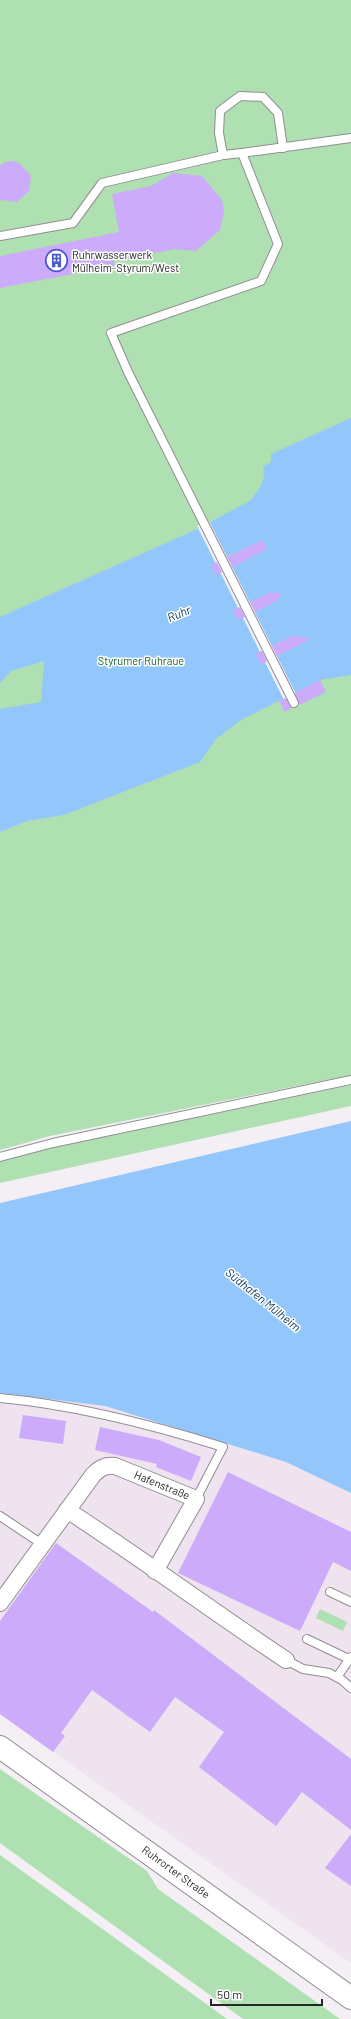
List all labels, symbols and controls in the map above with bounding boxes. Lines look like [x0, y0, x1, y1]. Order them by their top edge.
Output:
building icon: Ruhrwasserwerk Mülheim-Styrum/West [44, 248, 70, 274]
place label: Ruhrwasserwerk Mülheim-Styrum/West [72, 248, 179, 274]
water label: Ruhr [165, 602, 193, 624]
park label: Styrumer Ruhraue [98, 654, 184, 667]
water label: Südhafen Mülheim [223, 1265, 304, 1334]
street label: Hafenstraße [132, 1467, 192, 1502]
street label: Ruhrorter Straße [140, 1843, 213, 1901]
scale bar [211, 1981, 322, 2007]
text: 50 m [217, 1987, 242, 2001]

